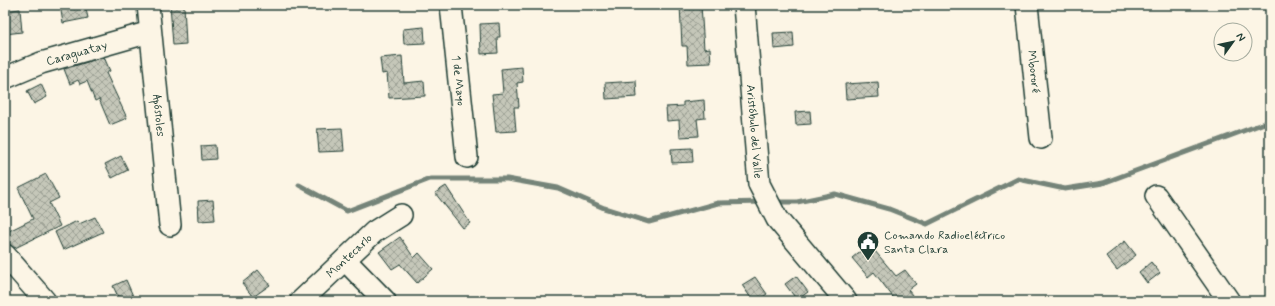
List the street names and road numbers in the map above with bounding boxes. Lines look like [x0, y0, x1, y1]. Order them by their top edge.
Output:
street label: Caraguatay [44, 38, 109, 70]
street label: Mbororé [1023, 50, 1043, 94]
street label: 1 de Mayo [447, 55, 469, 107]
street label: Aristóbulo del Valle [742, 84, 766, 179]
street label: Apóstoles [148, 94, 168, 137]
street label: Montecarlo [323, 231, 376, 282]

